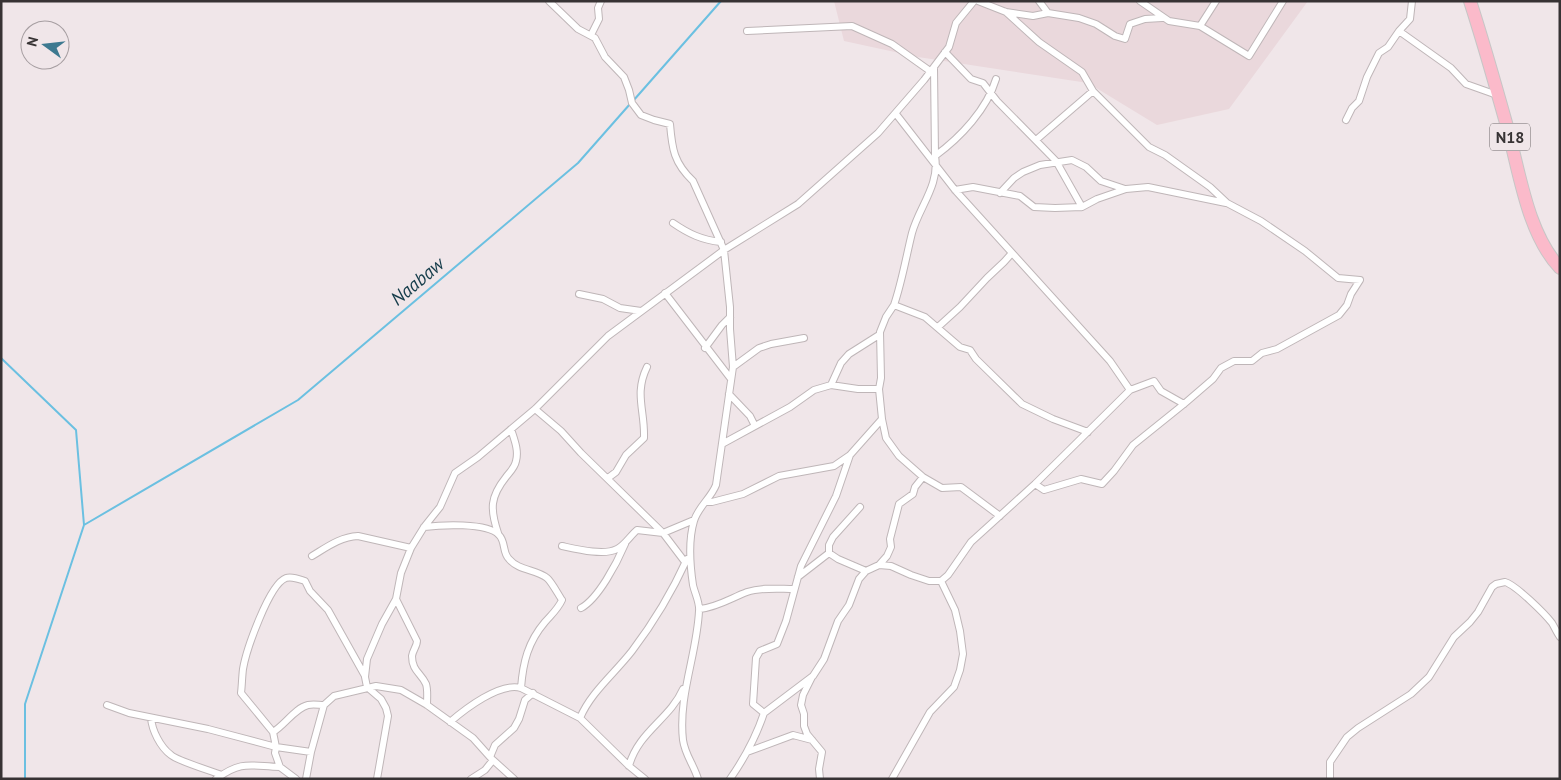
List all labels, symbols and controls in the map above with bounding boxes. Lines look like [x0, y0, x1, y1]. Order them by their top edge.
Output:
north arrow [20, 20, 70, 70]
text: N [23, 35, 42, 48]
road number: N18 [1490, 124, 1530, 150]
water label: Naabaw [385, 250, 450, 310]

